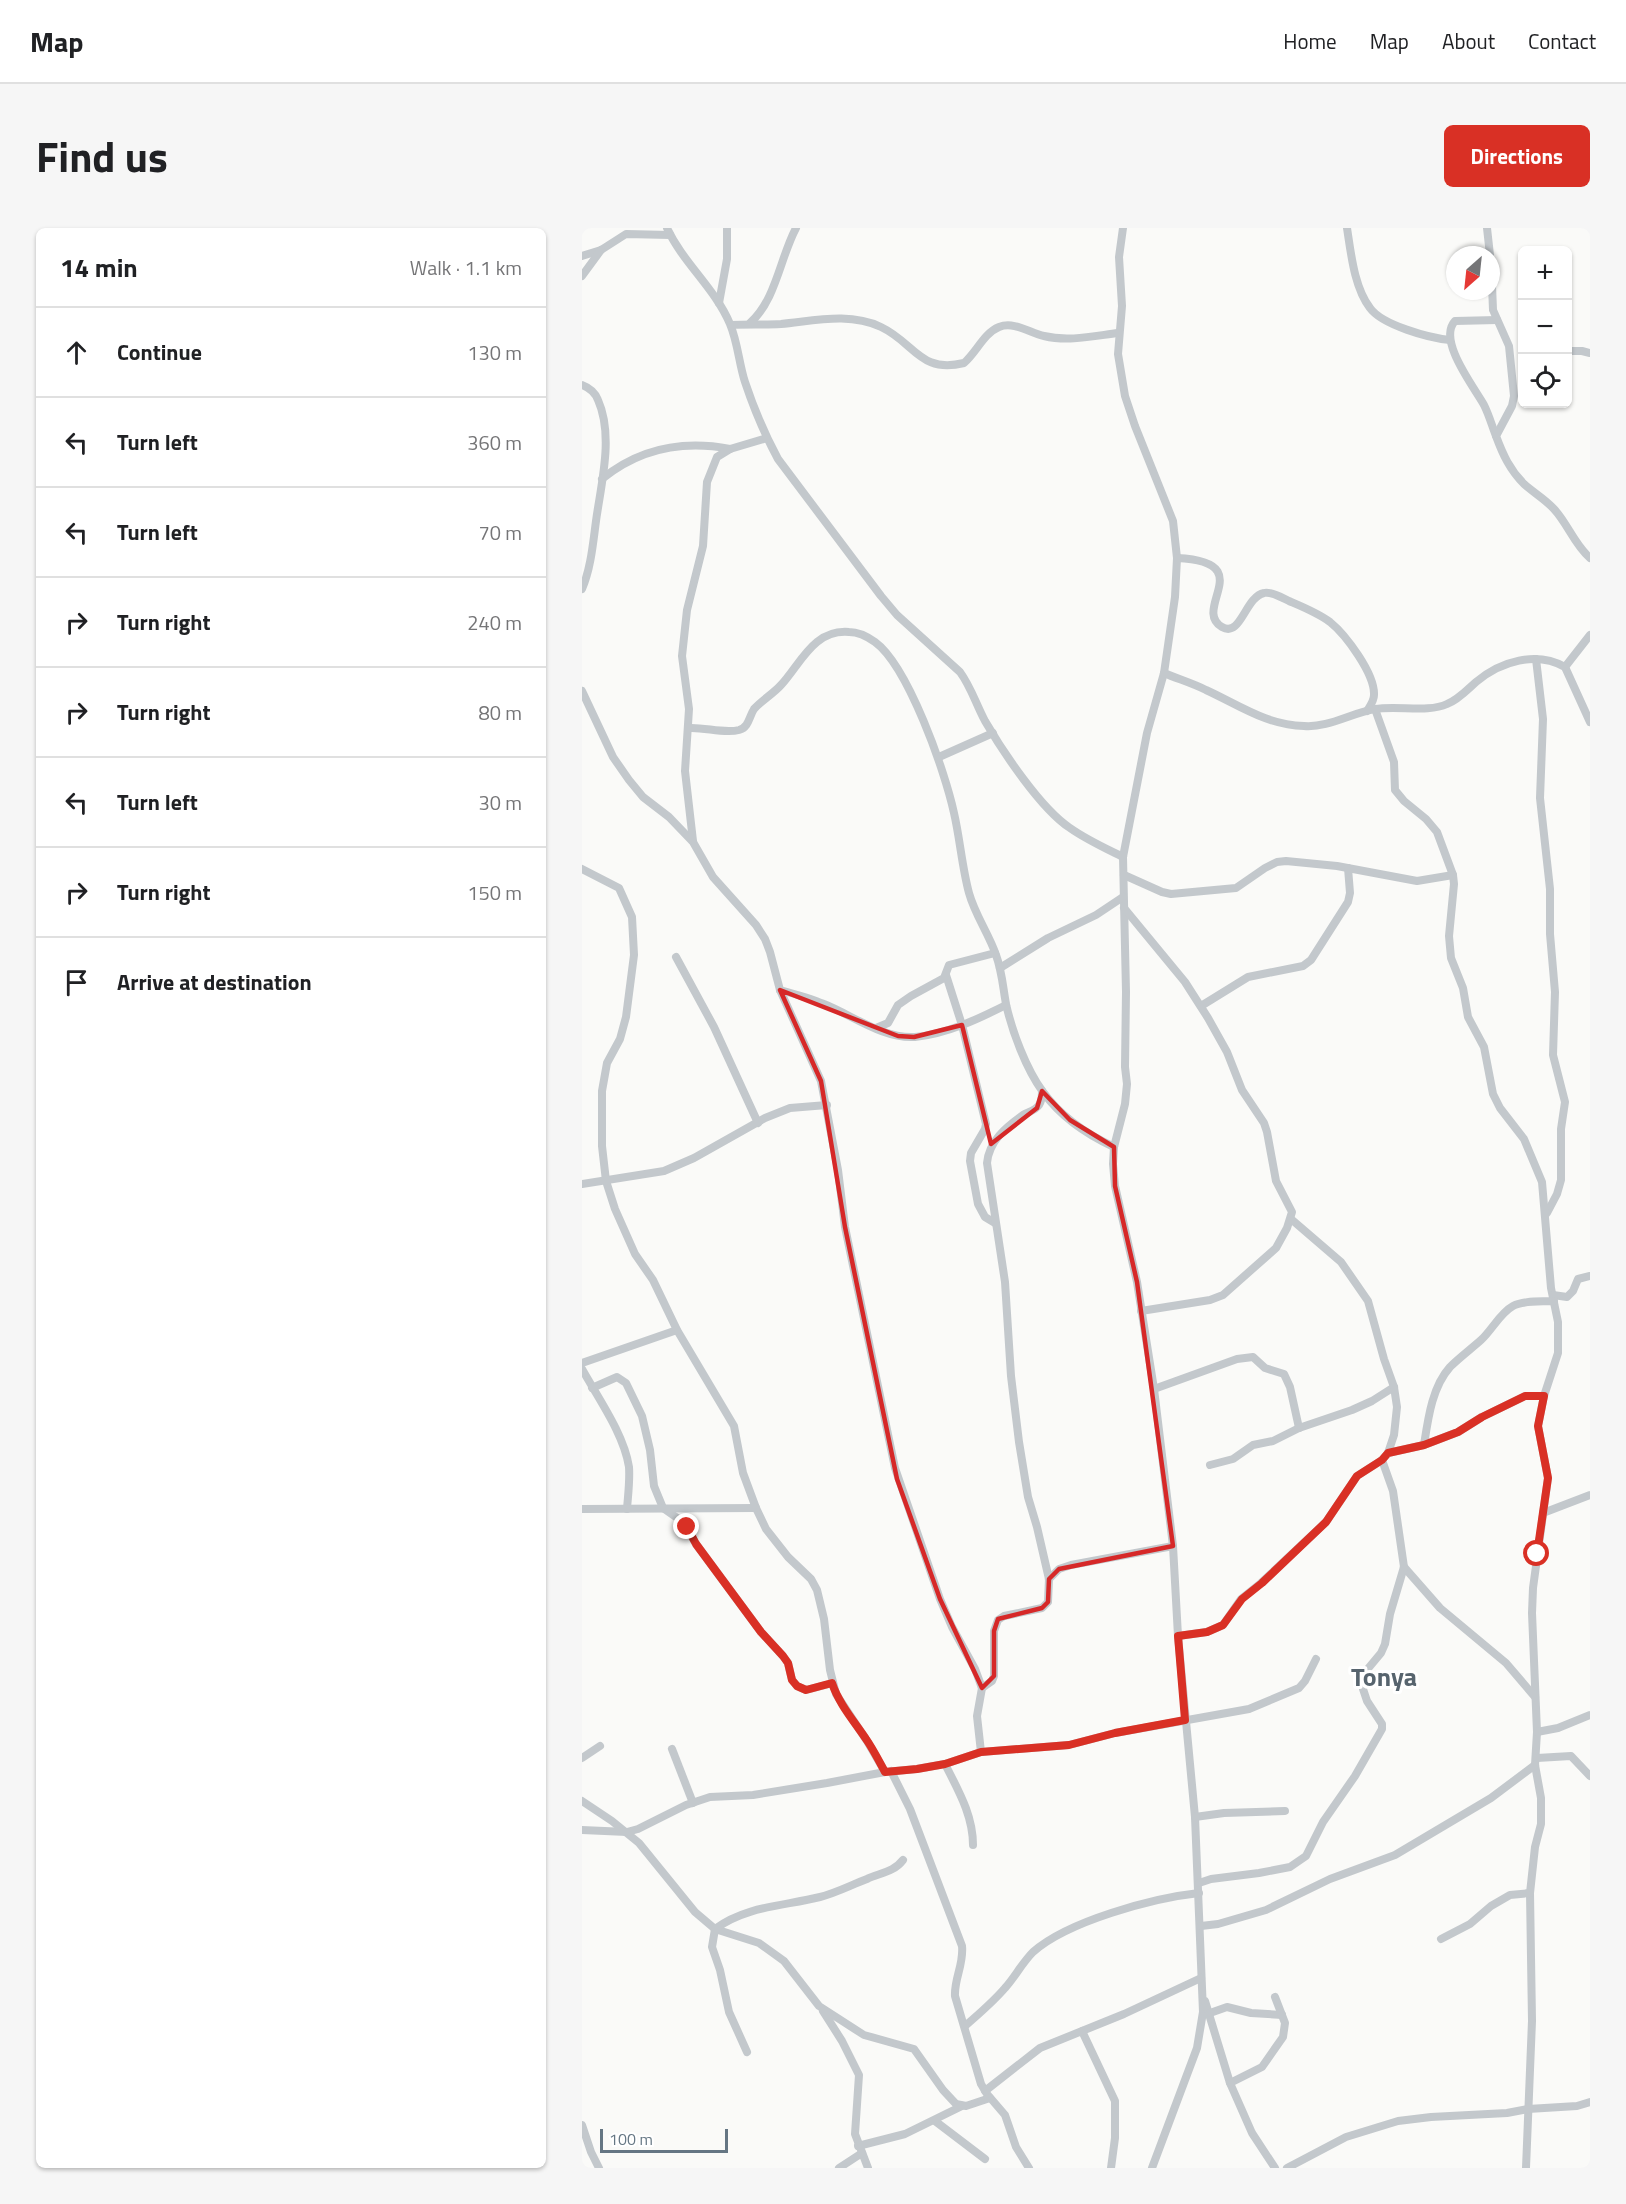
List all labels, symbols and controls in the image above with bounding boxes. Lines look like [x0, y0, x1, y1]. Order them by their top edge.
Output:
text: Map [30, 20, 84, 63]
text: Home [1283, 25, 1337, 57]
text: Map [1370, 25, 1409, 57]
text: About [1442, 25, 1495, 57]
text: Contact [1528, 25, 1596, 57]
text: Find us [36, 124, 168, 188]
button: Directions [1444, 125, 1590, 187]
north arrow [1446, 246, 1500, 300]
map controls [1518, 246, 1572, 408]
button: + [1518, 246, 1572, 300]
text: 14 min [60, 248, 138, 287]
text: Walk · 1.1 km [410, 252, 522, 283]
button: − [1518, 300, 1572, 354]
text: Continue [117, 335, 202, 369]
icon: ahead [60, 336, 93, 369]
text: 130 m [467, 337, 522, 368]
button: locate [1518, 354, 1572, 408]
text: Turn left [117, 425, 198, 459]
icon: left [60, 426, 93, 459]
text: 360 m [467, 427, 522, 458]
text: Turn left [117, 515, 198, 549]
icon: left [60, 516, 93, 549]
text: 70 m [478, 517, 522, 548]
text: Turn right [117, 605, 211, 639]
icon: right [60, 606, 93, 639]
text: 240 m [467, 607, 522, 638]
text: Turn right [117, 695, 211, 729]
icon: right [60, 696, 93, 729]
text: 80 m [478, 697, 522, 728]
text: Turn left [117, 785, 198, 819]
icon: left [60, 786, 93, 819]
text: 30 m [478, 787, 522, 818]
text: Turn right [117, 875, 211, 909]
icon: right [60, 876, 93, 909]
text: 150 m [467, 877, 522, 908]
text: Arrive at destination [117, 965, 312, 999]
icon: arrive [60, 966, 93, 999]
route end [673, 1513, 699, 1539]
route start [1523, 1540, 1549, 1566]
district label: Tonya [1351, 1657, 1417, 1696]
scale bar [600, 2126, 728, 2154]
text: 100 m [609, 2127, 653, 2151]

